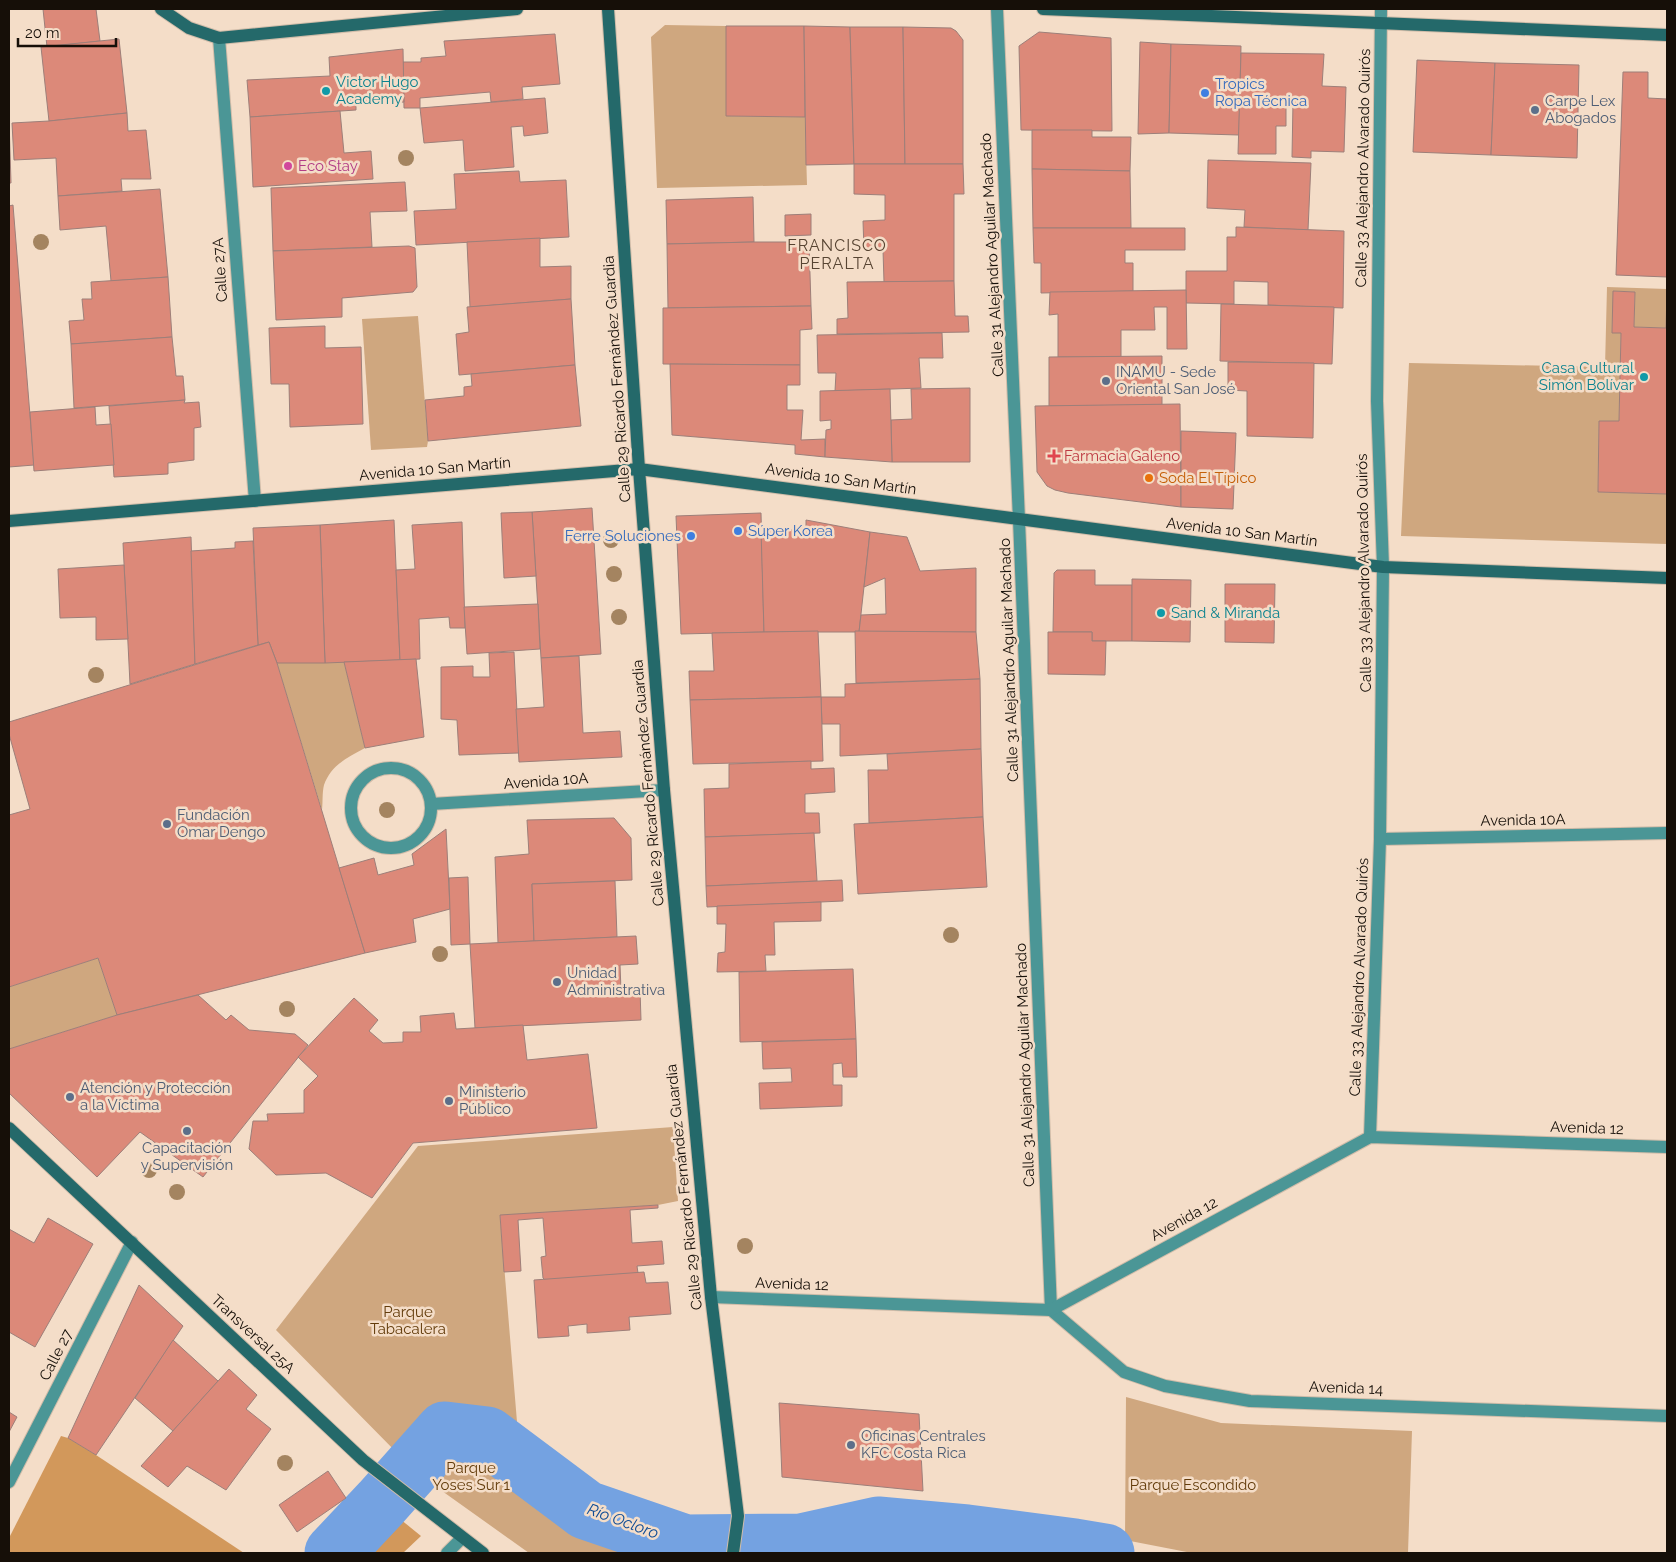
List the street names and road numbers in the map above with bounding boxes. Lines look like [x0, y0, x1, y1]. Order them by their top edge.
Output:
street label: Calle 33 Alejandro Alvarado Quirós [1352, 49, 1374, 287]
street label: Calle 31 Alejandro Aguilar Machado [977, 133, 1007, 377]
street label: Calle 27A [209, 237, 231, 303]
street label: Calle 29 Ricardo Fernández Guardia [599, 255, 635, 503]
street label: Avenida 10 San Martín [358, 453, 512, 485]
street label: Calle 33 Alejandro Alvarado Quirós [1353, 454, 1375, 692]
street label: Avenida 10 San Martín [764, 459, 918, 499]
street label: Avenida 10 San Martín [1165, 514, 1319, 550]
street label: Calle 31 Alejandro Aguilar Machado [996, 538, 1022, 782]
street label: Calle 29 Ricardo Fernández Guardia [628, 659, 668, 907]
street label: Avenida 10A [503, 769, 589, 793]
street label: Avenida 10A [1480, 810, 1566, 830]
street label: Calle 33 Alejandro Alvarado Quirós [1346, 857, 1372, 1097]
street label: Calle 31 Alejandro Aguilar Machado [1012, 943, 1038, 1187]
street label: Calle 29 Ricardo Fernández Guardia [662, 1063, 706, 1311]
street label: Avenida 12 [1550, 1118, 1624, 1138]
street label: Avenida 12 [1147, 1193, 1221, 1245]
street label: Avenida 12 [755, 1274, 829, 1294]
street label: Transversal 25A [207, 1291, 299, 1377]
street label: Calle 27 [35, 1326, 77, 1384]
street label: Avenida 14 [1309, 1378, 1383, 1398]

